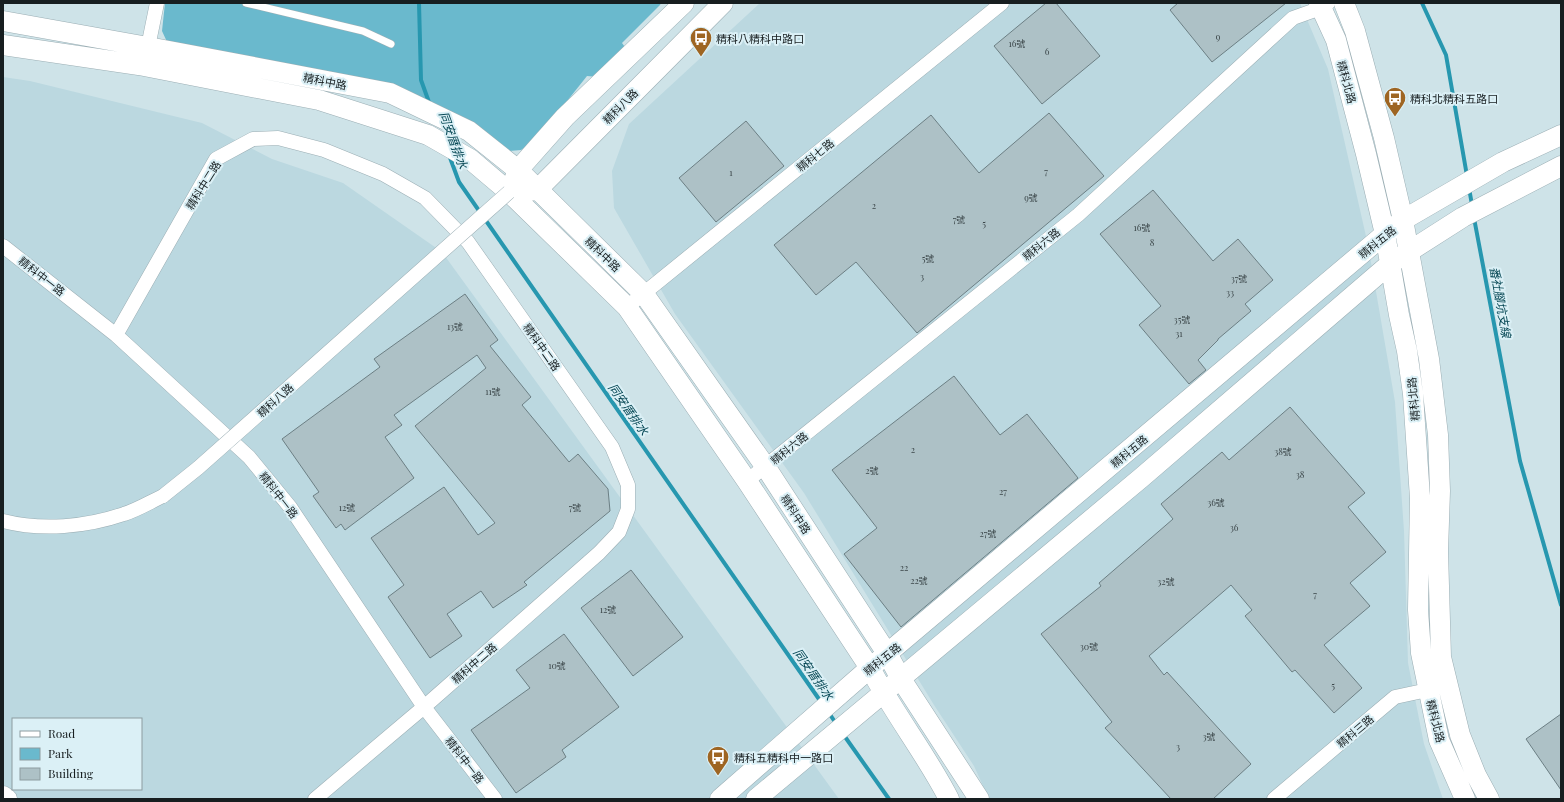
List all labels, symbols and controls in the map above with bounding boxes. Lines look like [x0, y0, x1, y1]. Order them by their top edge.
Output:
bus stop icon: 精科八精科中路口 [688, 25, 714, 58]
house number: 9 [1216, 30, 1221, 42]
place label: 精科八精科中路口 [716, 31, 804, 46]
house number: 16號 [1009, 37, 1025, 49]
house number: 6 [1045, 45, 1050, 57]
street label: 精科北路 [1334, 59, 1360, 105]
street label: 精科中路 [302, 69, 348, 93]
street label: 精科八路 [599, 85, 641, 127]
bus stop icon: 精科北精科五路口 [1382, 85, 1408, 118]
place label: 精科北精科五路口 [1410, 91, 1498, 106]
water label: 同安厝排水 [436, 109, 472, 172]
street label: 精科七路 [793, 135, 837, 175]
street label: 精科中二路 [182, 158, 224, 212]
house number: 7 [1044, 165, 1048, 177]
house number: 1 [729, 166, 733, 178]
house number: 9號 [1024, 191, 1038, 203]
house number: 2 [872, 199, 876, 211]
house number: 7號 [953, 213, 965, 225]
house number: 5 [982, 217, 986, 229]
house number: 16號 [1134, 221, 1150, 233]
street label: 精科五路 [1355, 222, 1399, 262]
street label: 精科六路 [1019, 224, 1063, 264]
street label: 精科中路 [582, 233, 624, 275]
house number: 8 [1150, 236, 1155, 248]
house number: 5號 [922, 252, 934, 264]
street label: 精科中一路 [16, 253, 68, 299]
water label: 番社腳坑支線 [1487, 265, 1515, 341]
house number: 3 [920, 270, 924, 282]
house number: 37號 [1231, 272, 1247, 284]
house number: 33 [1226, 286, 1234, 298]
house number: 35號 [1174, 313, 1190, 325]
house number: 13號 [447, 320, 463, 332]
street label: 精科中二路 [520, 320, 564, 374]
house number: 31 [1175, 327, 1183, 339]
street label: 精科北路 [1404, 376, 1422, 422]
street label: 精科八路 [254, 380, 296, 420]
water label: 同安厝排水 [605, 380, 653, 439]
house number: 11號 [485, 385, 501, 397]
street label: 精科六路 [767, 428, 811, 468]
street label: 精科五路 [1107, 431, 1151, 471]
house number: 2 [911, 443, 915, 455]
house number: 38號 [1274, 445, 1292, 457]
house number: 2號 [865, 464, 879, 476]
house number: 38 [1296, 468, 1305, 480]
street label: 精科中一路 [256, 469, 302, 521]
house number: 27 [999, 485, 1007, 497]
street label: 精科中路 [778, 491, 814, 537]
house number: 36號 [1207, 496, 1225, 508]
house number: 12號 [339, 501, 355, 513]
house number: 7號 [569, 501, 581, 513]
house number: 36 [1230, 521, 1239, 533]
house number: 27號 [980, 527, 996, 539]
house number: 22 [900, 561, 908, 573]
house number: 22號 [910, 574, 928, 586]
house number: 32號 [1157, 575, 1175, 587]
house number: 7 [1313, 588, 1317, 600]
house number: 12號 [600, 603, 616, 615]
street label: 精科中二路 [448, 639, 500, 687]
street label: 精科五路 [860, 639, 904, 679]
house number: 30號 [1080, 640, 1098, 652]
water label: 同安厝排水 [790, 645, 838, 704]
house number: 10號 [548, 659, 566, 671]
house number: 5 [1331, 679, 1335, 691]
street label: 精科北路 [1423, 698, 1449, 744]
street label: 精科三路 [1333, 711, 1377, 751]
legend [12, 718, 142, 790]
text: Road [48, 725, 75, 741]
house number: 3號 [1202, 730, 1216, 742]
street label: 精科中一路 [442, 734, 488, 786]
house number: 3 [1176, 740, 1180, 752]
bus stop icon: 精科五精科中一路口 [705, 744, 731, 777]
text: Park [48, 745, 73, 761]
place label: 精科五精科中一路口 [734, 750, 833, 765]
text: Building [48, 765, 94, 781]

